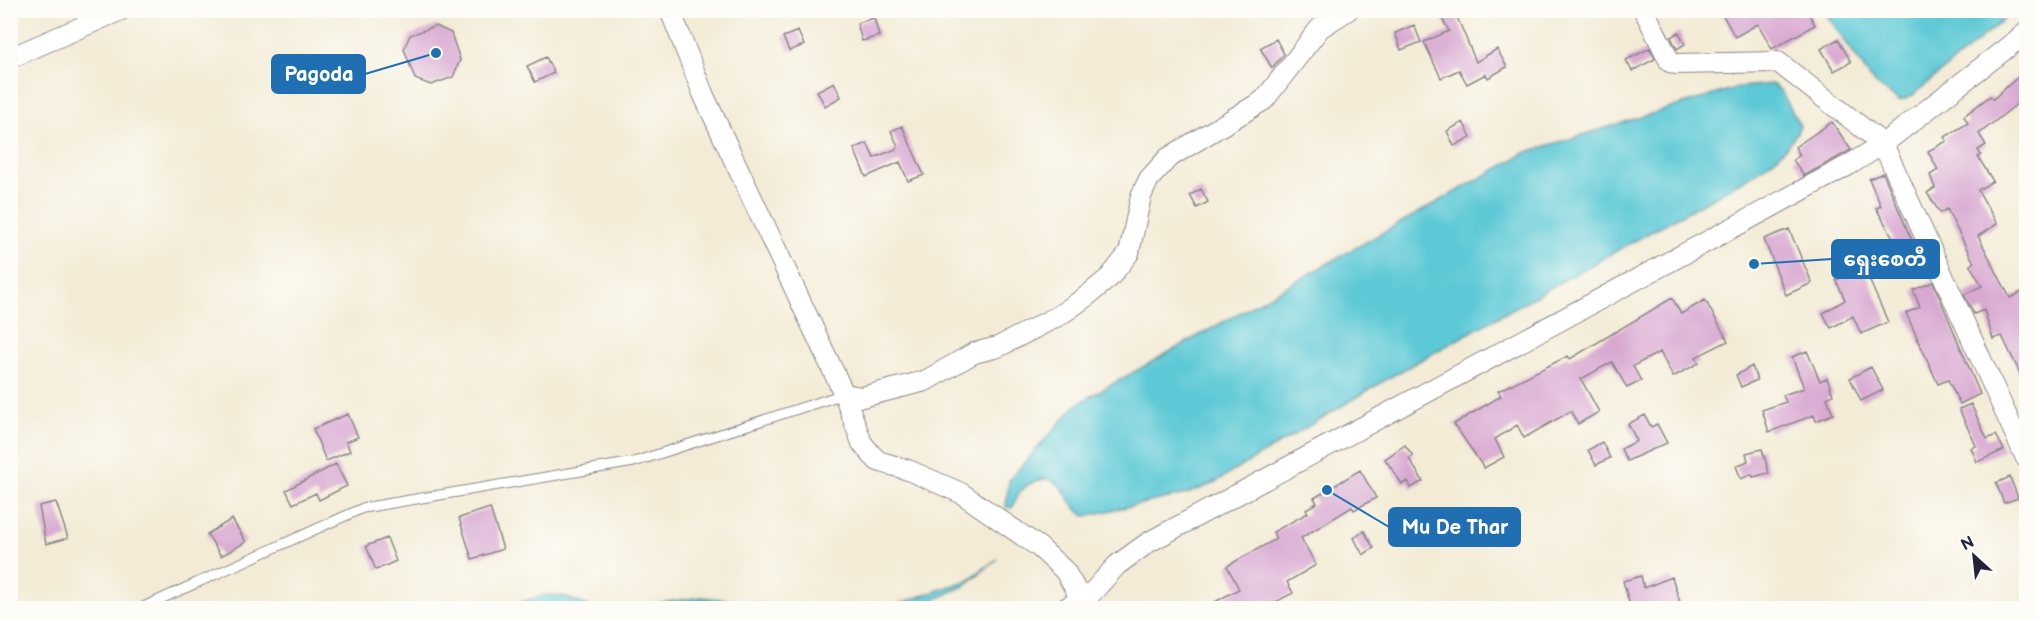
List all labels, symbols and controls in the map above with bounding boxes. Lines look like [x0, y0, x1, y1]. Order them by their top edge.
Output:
callout: Pagoda [272, 55, 365, 93]
text: Pagoda [285, 63, 354, 87]
callout: ရှေးစေတီ [1832, 240, 1939, 278]
text: ရှေးစေတီ [1843, 246, 1927, 275]
callout: Mu De Thar [1389, 508, 1520, 546]
text: Mu De Thar [1402, 516, 1509, 540]
north arrow [1944, 526, 2004, 586]
text: N [1958, 533, 1978, 555]

